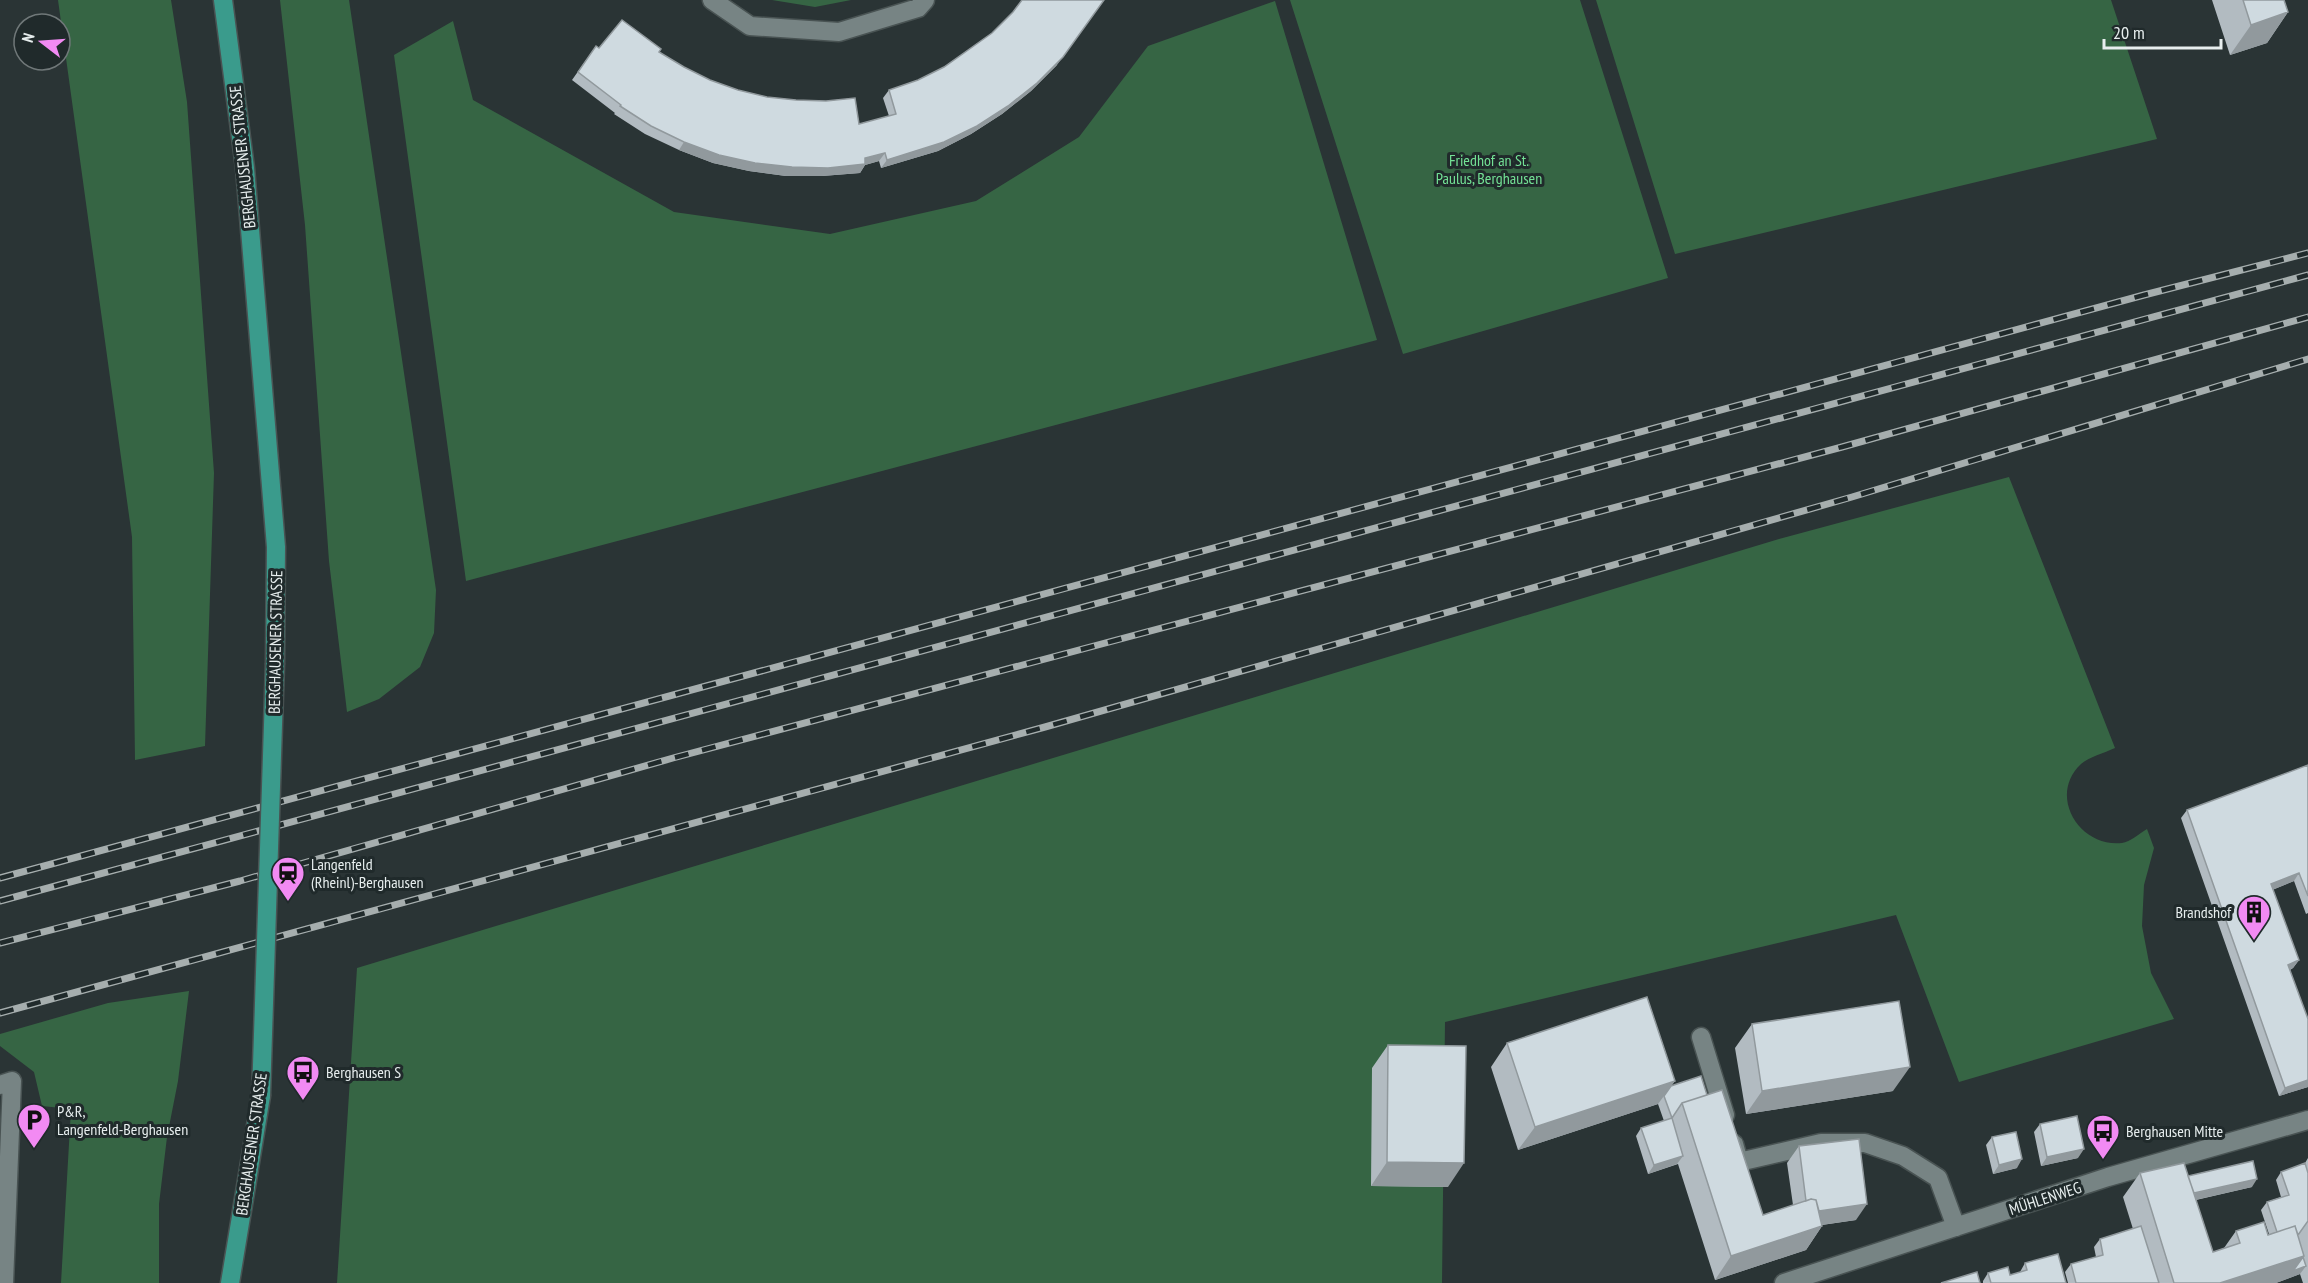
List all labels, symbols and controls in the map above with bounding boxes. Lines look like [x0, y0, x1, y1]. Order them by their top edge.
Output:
north arrow [12, 12, 72, 72]
scale bar [2104, 12, 2221, 50]
text: 20 m [2113, 21, 2145, 44]
text: N [17, 31, 38, 45]
street label: BERGHAUSENER STRASSE [225, 84, 259, 229]
park label: Friedhof an St. Paulus, Berghausen [1436, 150, 1542, 188]
street label: BERGHAUSENER STRASSE [264, 570, 286, 714]
place label: Langenfeld (Rheinl)-Berghausen [311, 854, 424, 892]
station icon: Langenfeld (Rheinl)-Berghausen [270, 855, 306, 902]
building icon: Brandshof [2236, 894, 2272, 941]
place label: Brandshof [2175, 902, 2232, 922]
bus stop icon: Berghausen S [285, 1054, 321, 1101]
place label: Berghausen S [326, 1062, 401, 1082]
street label: BERGHAUSENER STRASSE [231, 1071, 271, 1217]
place label: P&R, Langenfeld-Berghausen [57, 1101, 188, 1139]
parking icon: P&R, Langenfeld-Berghausen [16, 1102, 52, 1149]
bus stop icon: Berghausen Mitte [2085, 1113, 2121, 1160]
place label: Berghausen Mitte [2126, 1121, 2223, 1141]
street label: MÜHLENWEG [2006, 1177, 2084, 1219]

